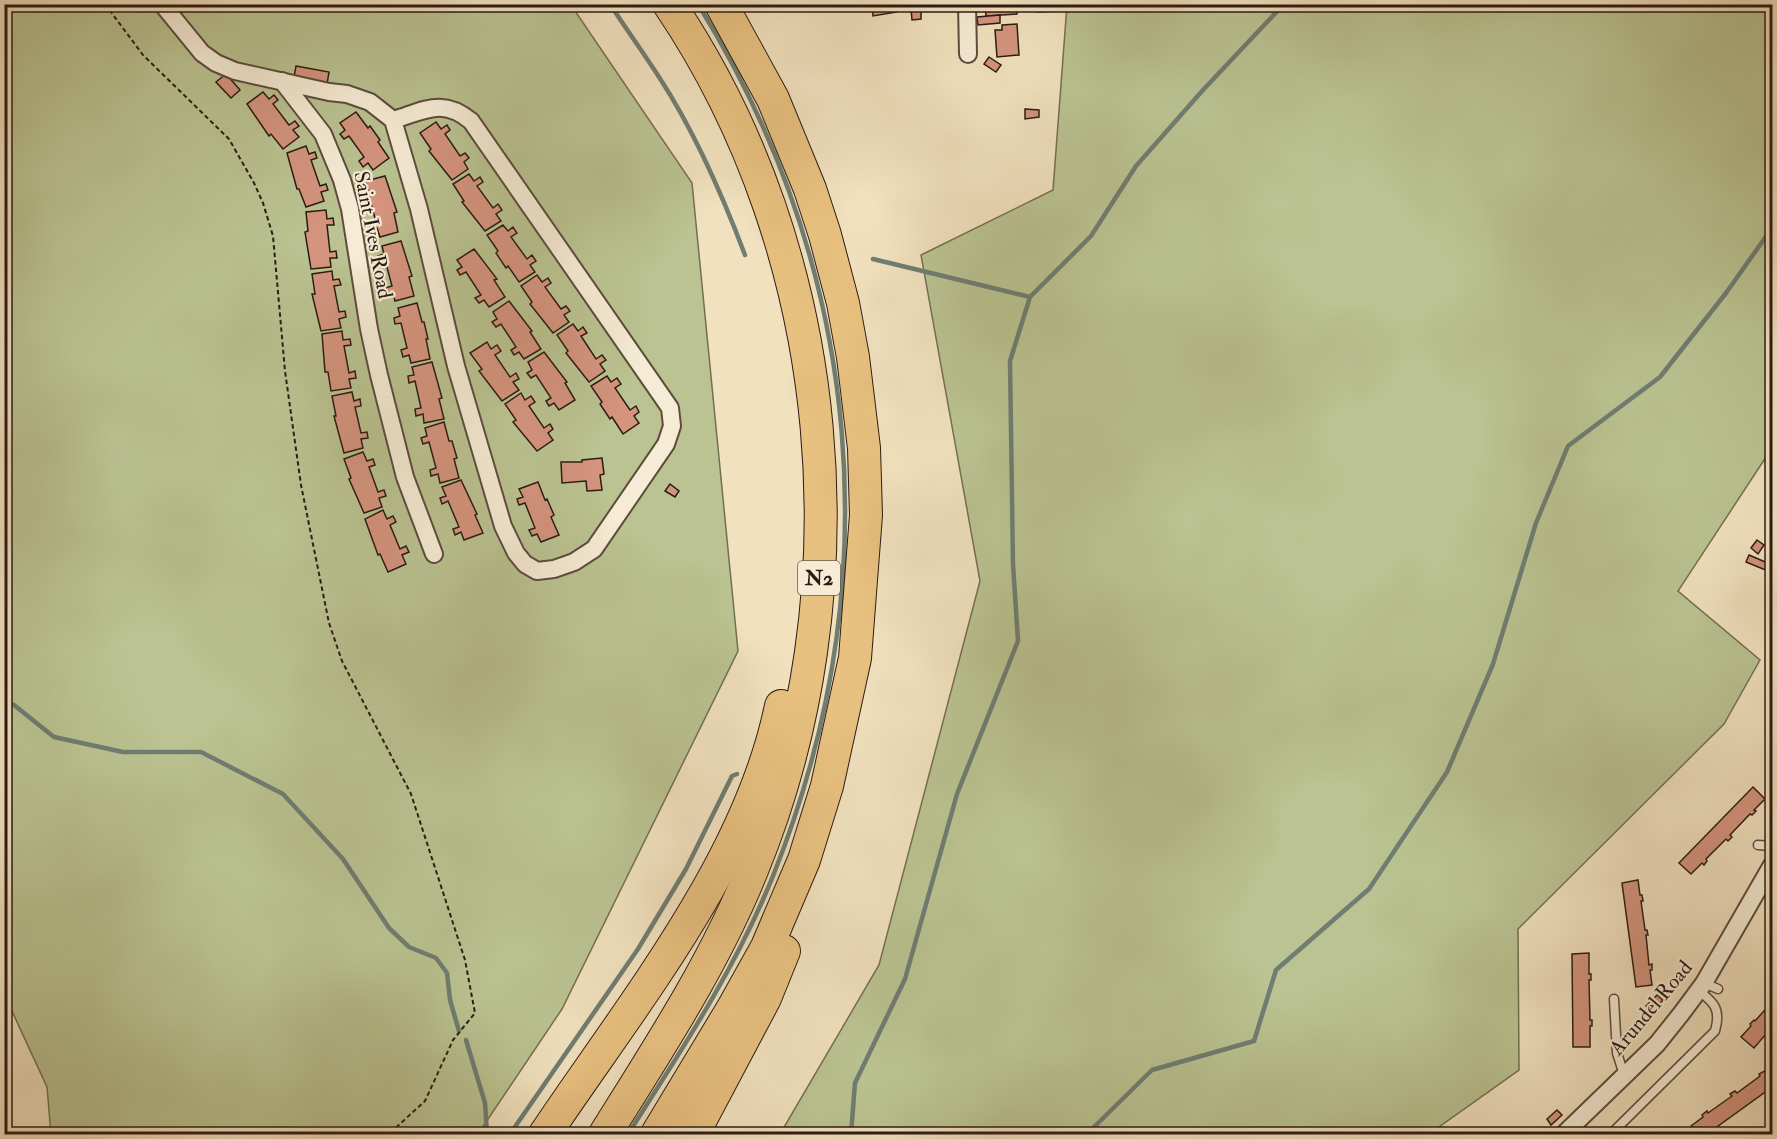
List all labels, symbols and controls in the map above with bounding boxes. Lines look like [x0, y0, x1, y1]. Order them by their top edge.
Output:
street label: Saint Ives Road [347, 169, 399, 302]
road number: N2 [798, 561, 840, 595]
street label: Arundel Road [1603, 955, 1699, 1062]

